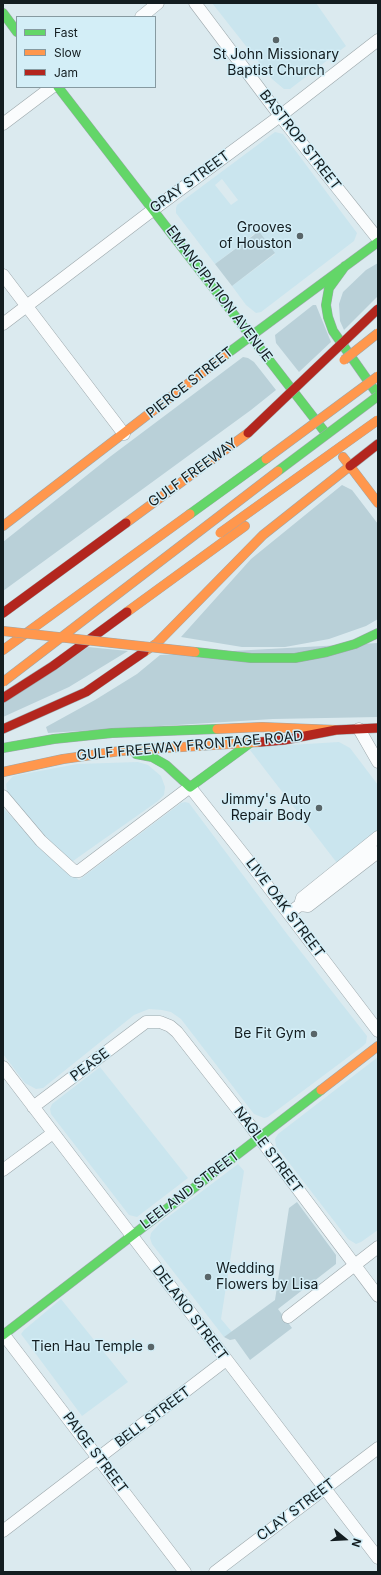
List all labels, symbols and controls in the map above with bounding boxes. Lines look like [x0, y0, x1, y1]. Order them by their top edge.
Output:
legend [16, 16, 156, 88]
text: Fast [54, 25, 78, 40]
marker: St John Missionary Baptist Church [271, 35, 281, 45]
text: Slow [54, 45, 81, 60]
place label: St John Missionary Baptist Church [213, 47, 339, 80]
text: Jam [54, 65, 78, 80]
street label: BASTROP STREET [256, 87, 344, 193]
street label: GRAY STREET [147, 147, 233, 217]
place label: Grooves of Houston [219, 220, 292, 252]
street label: EMANCIPATION AVENUE [162, 223, 276, 365]
marker: Grooves of Houston [295, 231, 305, 241]
street label: PIERCE STREET [143, 344, 237, 422]
street label: GULF FREEWAY [145, 435, 241, 511]
street label: GULF FREEWAY FRONTAGE ROAD [76, 728, 304, 764]
place label: Jimmy's Auto Repair Body [221, 792, 311, 824]
marker: Jimmy's Auto Repair Body [314, 803, 324, 813]
street label: LIVE OAK STREET [242, 855, 328, 961]
place label: Be Fit Gym [234, 1026, 306, 1042]
marker: Be Fit Gym [309, 1029, 319, 1039]
street label: PEASE [67, 1045, 113, 1085]
street label: NAGLE STREET [230, 1104, 306, 1196]
street label: LEELAND STREET [137, 1147, 243, 1233]
place label: Wedding Flowers by Lisa [216, 1261, 318, 1294]
street label: DELANO STREET [149, 1262, 231, 1364]
marker: Wedding Flowers by Lisa [203, 1272, 213, 1282]
place label: Tien Hau Temple [31, 1339, 143, 1355]
marker: Tien Hau Temple [146, 1342, 156, 1352]
street label: BELL STREET [112, 1383, 194, 1451]
street label: PAIGE STREET [59, 1409, 131, 1497]
street label: CLAY STREET [254, 1475, 338, 1545]
north arrow [325, 1519, 365, 1559]
text: N [348, 1537, 364, 1549]

